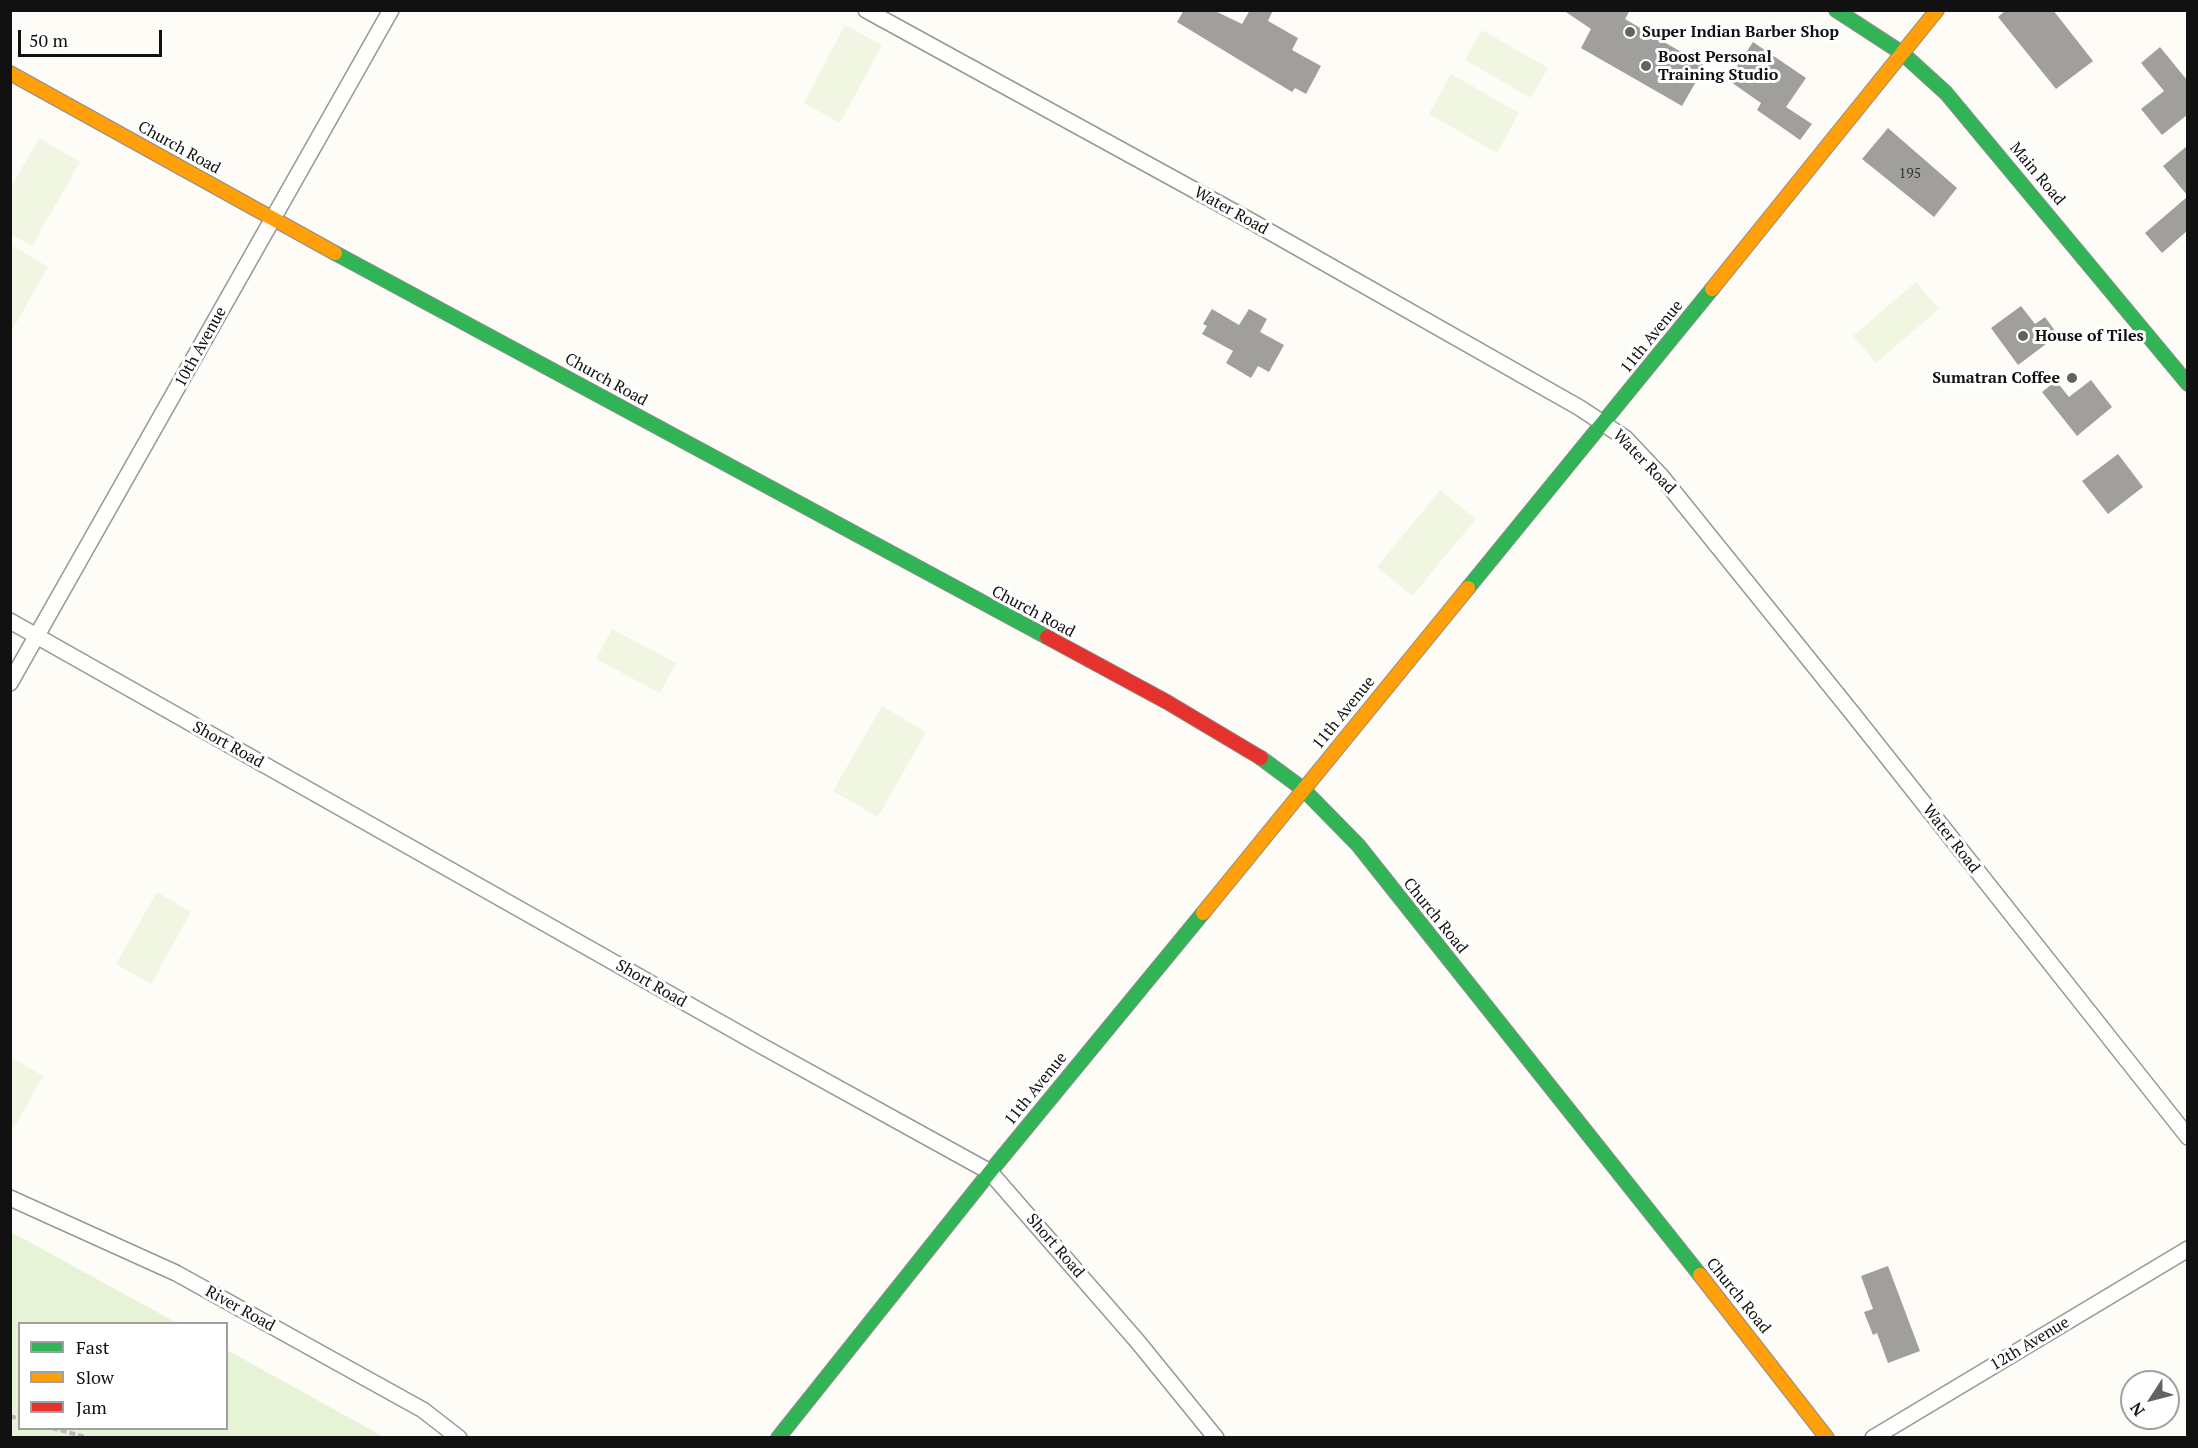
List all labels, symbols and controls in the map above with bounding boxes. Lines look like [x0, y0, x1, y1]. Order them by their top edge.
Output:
scale bar [21, 18, 165, 56]
place label: Super Indian Barber Shop [1642, 22, 1839, 42]
marker: Super Indian Barber Shop [1623, 25, 1637, 39]
text: 50 m [29, 28, 68, 52]
place label: Boost Personal Training Studio [1658, 47, 1778, 85]
marker: Boost Personal Training Studio [1639, 59, 1653, 73]
street label: Church Road [134, 117, 224, 179]
street label: Main Road [2005, 139, 2069, 209]
house number: 195 [1899, 166, 1921, 182]
street label: Water Road [1191, 183, 1271, 239]
street label: 11th Avenue [1617, 297, 1687, 377]
street label: 10th Avenue [171, 304, 231, 390]
place label: House of Tiles [2035, 326, 2144, 346]
marker: House of Tiles [2016, 329, 2030, 343]
street label: Church Road [561, 349, 651, 411]
place label: Sumatran Coffee [1932, 368, 2060, 388]
marker: Sumatran Coffee [2065, 371, 2079, 385]
street label: Water Road [1609, 426, 1679, 498]
street label: Church Road [988, 582, 1078, 642]
street label: 11th Avenue [1309, 673, 1379, 753]
street label: Short Road [189, 718, 267, 772]
street label: Water Road [1918, 801, 1984, 877]
street label: Church Road [1399, 874, 1471, 958]
street label: Short Road [612, 956, 690, 1012]
street label: 11th Avenue [1001, 1049, 1071, 1129]
street label: Short Road [1022, 1210, 1088, 1282]
street label: Church Road [1702, 1254, 1774, 1338]
street label: River Road [202, 1282, 278, 1336]
street label: 12th Avenue [1987, 1313, 2073, 1375]
legend [18, 1322, 228, 1430]
text: Fast [76, 1335, 109, 1359]
text: Slow [76, 1365, 114, 1389]
north arrow [2120, 1370, 2180, 1430]
text: Jam [76, 1395, 107, 1419]
text: N [2125, 1398, 2150, 1421]

